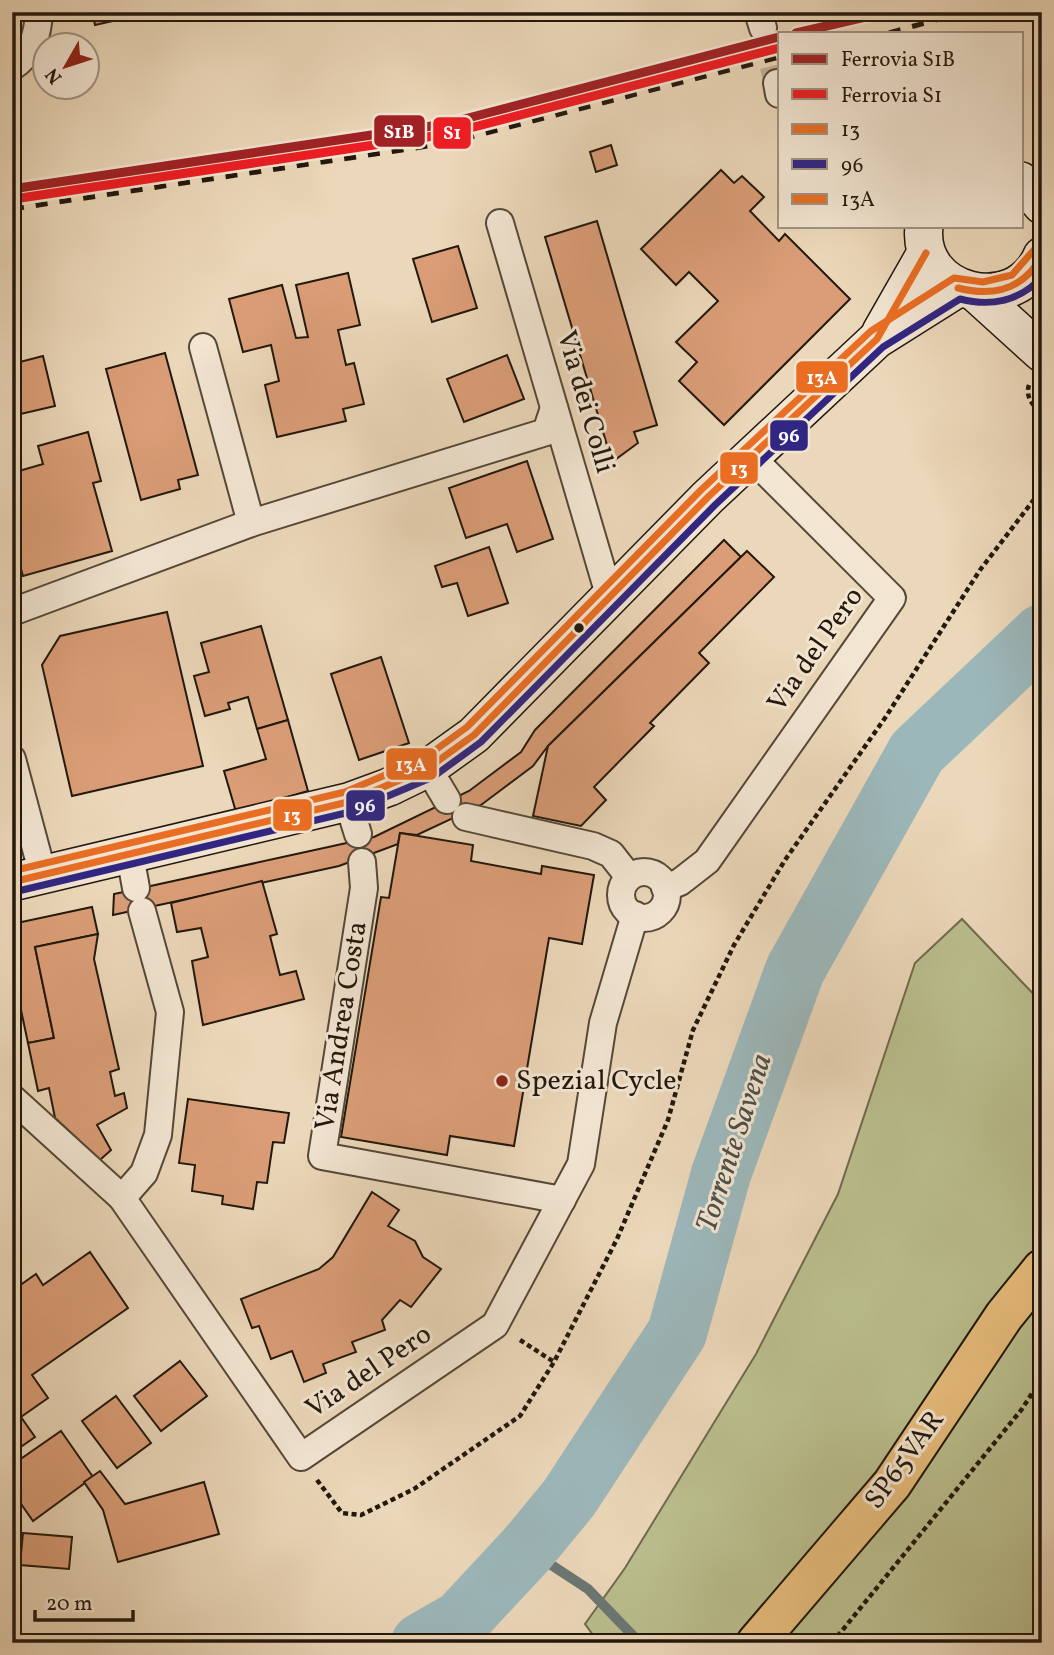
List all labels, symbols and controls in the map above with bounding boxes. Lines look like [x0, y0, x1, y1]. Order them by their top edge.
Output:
north arrow [32, 32, 102, 102]
legend [778, 32, 1023, 228]
text: Ferrovia S1B [841, 46, 955, 75]
text: N [40, 62, 69, 89]
text: Ferrovia S1 [841, 82, 942, 111]
line badge: S1B [373, 114, 426, 148]
line badge: S1 [432, 116, 472, 150]
text: 13 [841, 116, 860, 145]
text: S1B [384, 120, 414, 146]
text: S1 [443, 121, 461, 147]
text: 96 [841, 152, 863, 181]
text: 13A [841, 186, 875, 215]
street label: Via dei Colli [546, 326, 624, 478]
line badge: 13A [795, 360, 849, 394]
text: 13A [807, 366, 838, 392]
line badge: 96 [769, 419, 809, 452]
text: 96 [778, 424, 800, 450]
line badge: 13 [719, 451, 759, 485]
text: 13 [730, 457, 748, 483]
street label: Via del Pero [759, 580, 873, 720]
unlabelled marker [572, 621, 586, 635]
line badge: 13A [385, 747, 438, 781]
text: 13A [396, 753, 427, 779]
line badge: 96 [345, 789, 386, 822]
text: 96 [354, 794, 376, 820]
line badge: 13 [272, 798, 313, 832]
text: 13 [283, 804, 301, 830]
street label: Via Andrea Costa [306, 919, 378, 1133]
water label: Torrente Savena [686, 1049, 784, 1237]
place label: Spezial Cycle [516, 1062, 677, 1101]
marker: Spezial Cycle [494, 1073, 510, 1089]
street label: Via del Pero [298, 1315, 440, 1429]
street label: SP65VAR [856, 1403, 954, 1517]
scale bar [35, 1578, 133, 1622]
text: 20 m [46, 1590, 92, 1619]

